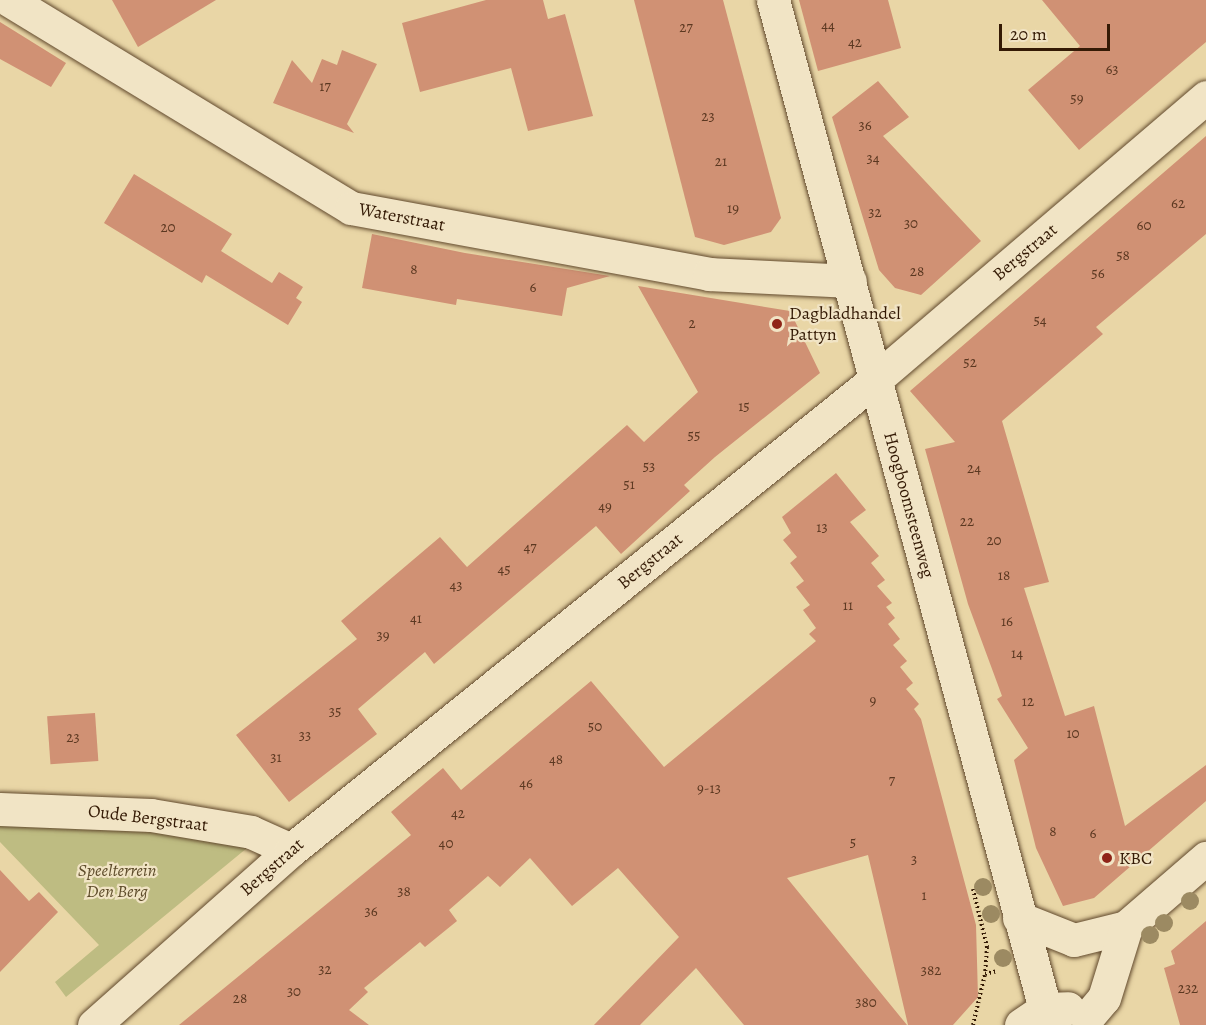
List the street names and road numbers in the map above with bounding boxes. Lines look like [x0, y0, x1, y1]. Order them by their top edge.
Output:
street label: Waterstraat [357, 198, 447, 236]
street label: Bergstraat [989, 219, 1061, 285]
street label: Hoogboomsteenweg [879, 430, 939, 580]
street label: Bergstraat [613, 528, 687, 594]
street label: Oude Bergstraat [87, 800, 209, 836]
street label: Bergstraat [236, 834, 308, 900]

